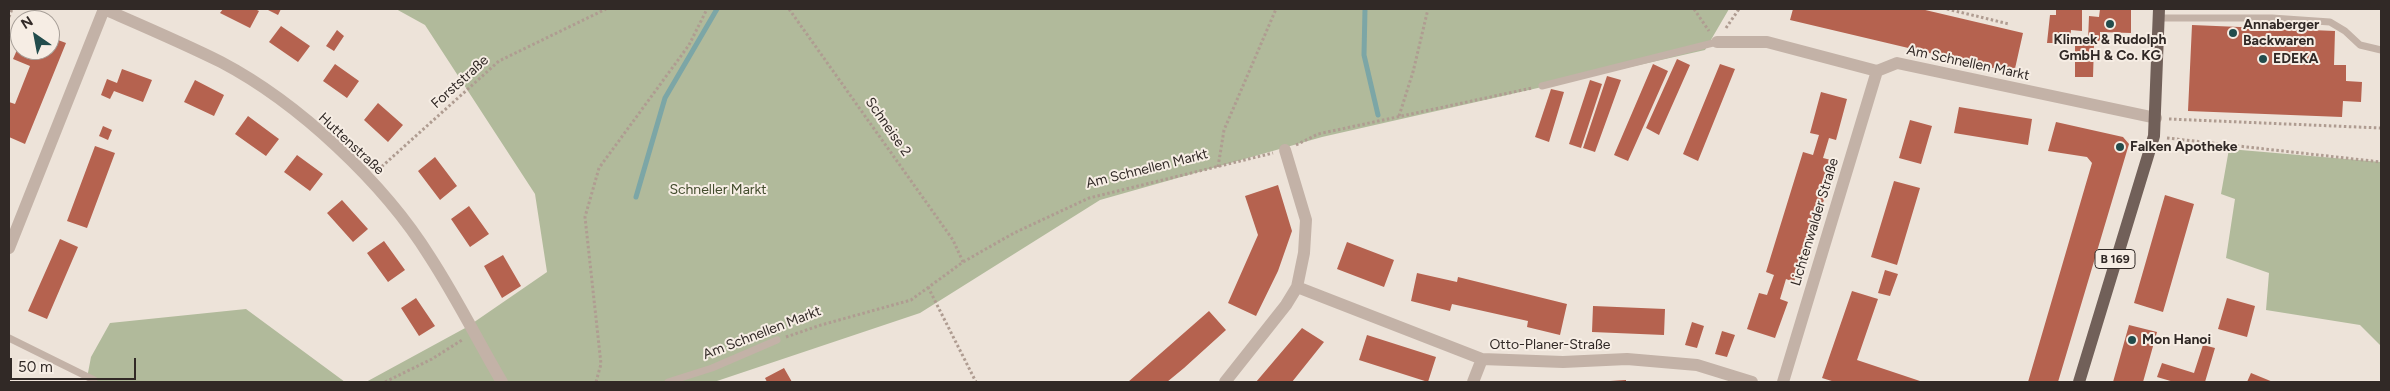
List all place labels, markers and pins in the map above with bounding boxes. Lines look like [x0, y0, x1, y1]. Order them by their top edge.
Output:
place label: Annaberger Backwaren [2243, 17, 2319, 49]
marker: Klimek & Rudolph GmbH & Co. KG [2104, 18, 2116, 30]
marker: Annaberger Backwaren [2227, 27, 2239, 39]
place label: Klimek & Rudolph GmbH & Co. KG [2054, 32, 2166, 64]
place label: EDEKA [2273, 51, 2319, 67]
marker: EDEKA [2257, 53, 2269, 65]
place label: Falken Apotheke [2130, 139, 2238, 155]
marker: Falken Apotheke [2114, 141, 2126, 153]
place label: Mon Hanoi [2142, 332, 2211, 348]
marker: Mon Hanoi [2126, 334, 2138, 346]

